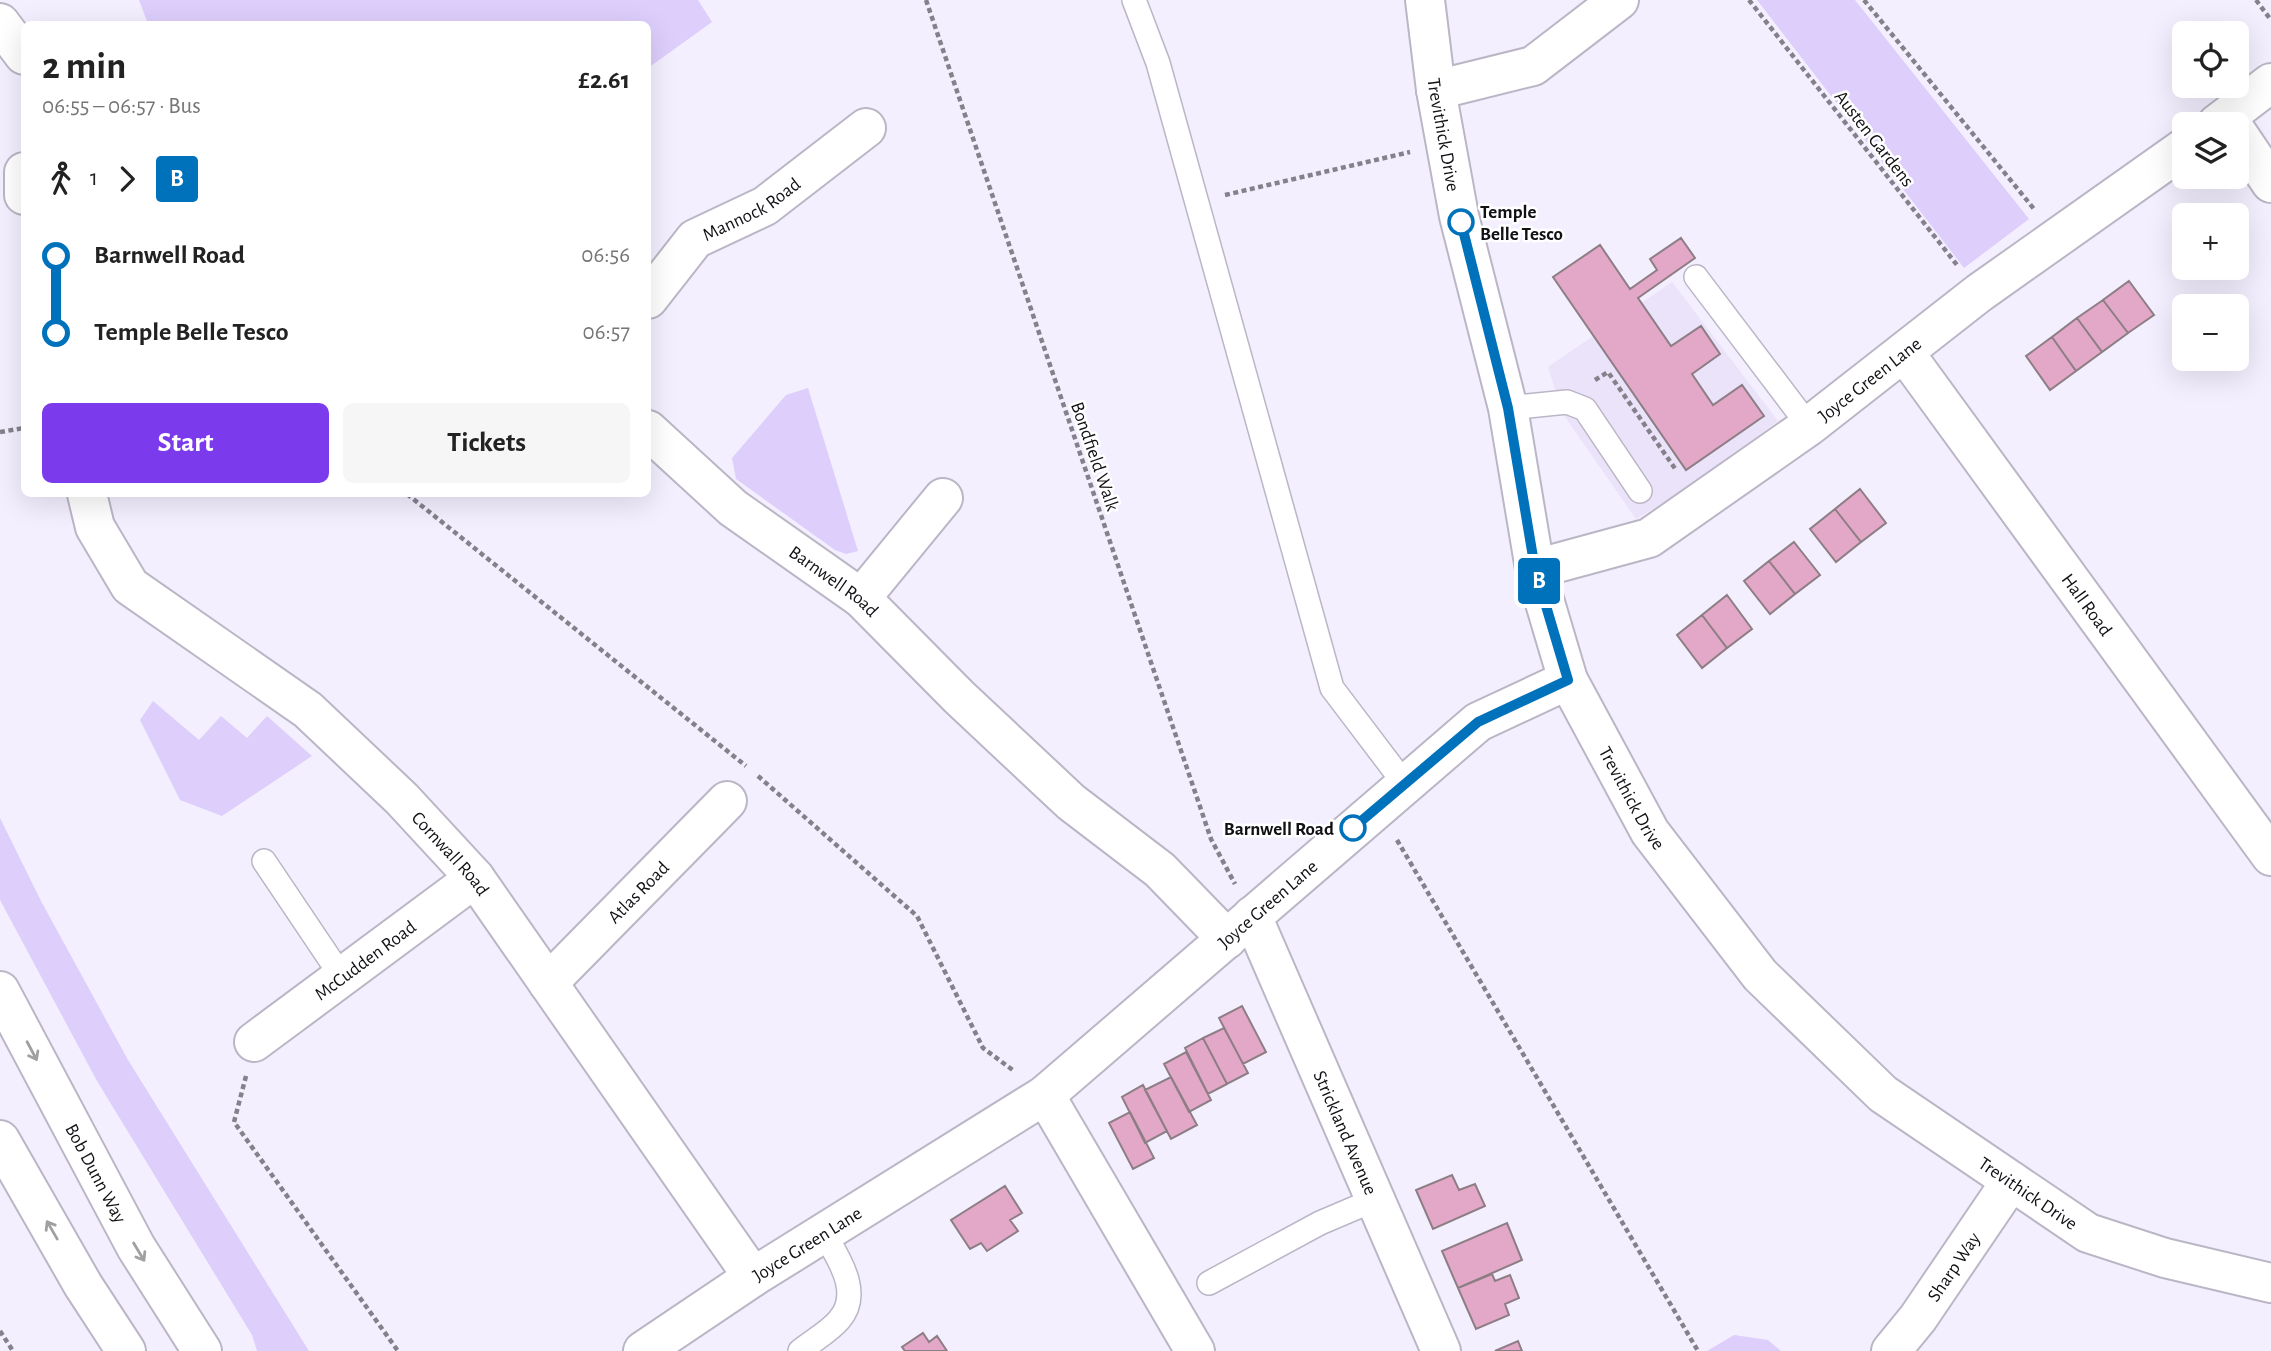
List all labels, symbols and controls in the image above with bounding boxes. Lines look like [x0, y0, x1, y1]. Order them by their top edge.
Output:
map controls [2172, 21, 2249, 371]
button: locate [2172, 21, 2249, 98]
text: 2 min [42, 48, 126, 86]
text: £2.61 [578, 67, 630, 93]
street label: Trevithick Drive [1424, 77, 1462, 193]
street label: Austen Gardens [1831, 87, 1917, 191]
text: 06:55 – 06:57 · Bus [42, 95, 201, 118]
button: layers [2172, 112, 2249, 189]
icon: walk [42, 160, 80, 198]
icon: forward [108, 160, 146, 198]
text: 1 [90, 167, 98, 190]
text: B [170, 167, 184, 191]
street label: Mannock Road [700, 175, 804, 245]
place label: Temple Belle Tesco [1480, 203, 1563, 244]
button: + [2172, 203, 2249, 280]
marker: Temple Belle Tesco [1448, 209, 1474, 235]
text: Barnwell Road [94, 242, 245, 268]
text: 06:56 [581, 244, 630, 267]
button: − [2172, 294, 2249, 371]
text: Temple Belle Tesco [94, 319, 289, 345]
text: 06:57 [583, 321, 630, 344]
street label: Joyce Green Lane [1815, 334, 1925, 426]
street label: Bondfield Walk [1067, 400, 1122, 514]
button: Start [42, 403, 329, 483]
button: Tickets [343, 403, 630, 483]
street label: Barnwell Road [785, 543, 882, 621]
line badge: B [1516, 558, 1562, 604]
text: B [1532, 569, 1546, 593]
street label: Hall Road [2058, 570, 2115, 640]
street label: Trevithick Drive [1595, 744, 1668, 854]
street label: Cornwall Road [408, 808, 492, 900]
marker: Barnwell Road [1340, 815, 1366, 841]
place label: Barnwell Road [1224, 820, 1334, 839]
street label: Joyce Green Lane [1215, 857, 1322, 952]
street label: Atlas Road [605, 858, 673, 927]
street label: McCudden Road [312, 917, 420, 1005]
one-way arrow [25, 1041, 39, 1061]
street label: Strickland Avenue [1309, 1068, 1380, 1198]
street label: Bob Dunn Way [61, 1121, 129, 1226]
street label: Trevithick Drive [1975, 1154, 2081, 1234]
street label: Joyce Green Lane [750, 1204, 865, 1286]
one-way arrow [45, 1221, 59, 1241]
street label: Sharp Way [1924, 1229, 1984, 1305]
one-way arrow [133, 1241, 147, 1261]

